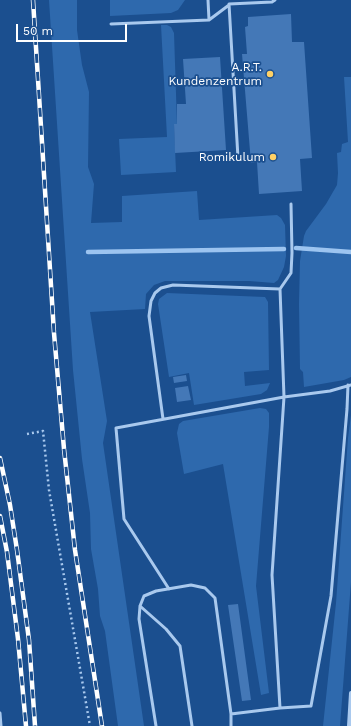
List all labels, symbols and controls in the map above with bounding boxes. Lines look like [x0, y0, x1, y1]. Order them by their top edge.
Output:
scale bar [18, 16, 129, 42]
text: 50 m [23, 24, 53, 38]
place label: A.R.T. Kundenzentrum [168, 60, 262, 88]
marker: A.R.T. Kundenzentrum [265, 69, 275, 79]
place label: Romikulum [199, 150, 265, 164]
marker: Romikulum [268, 152, 278, 162]

